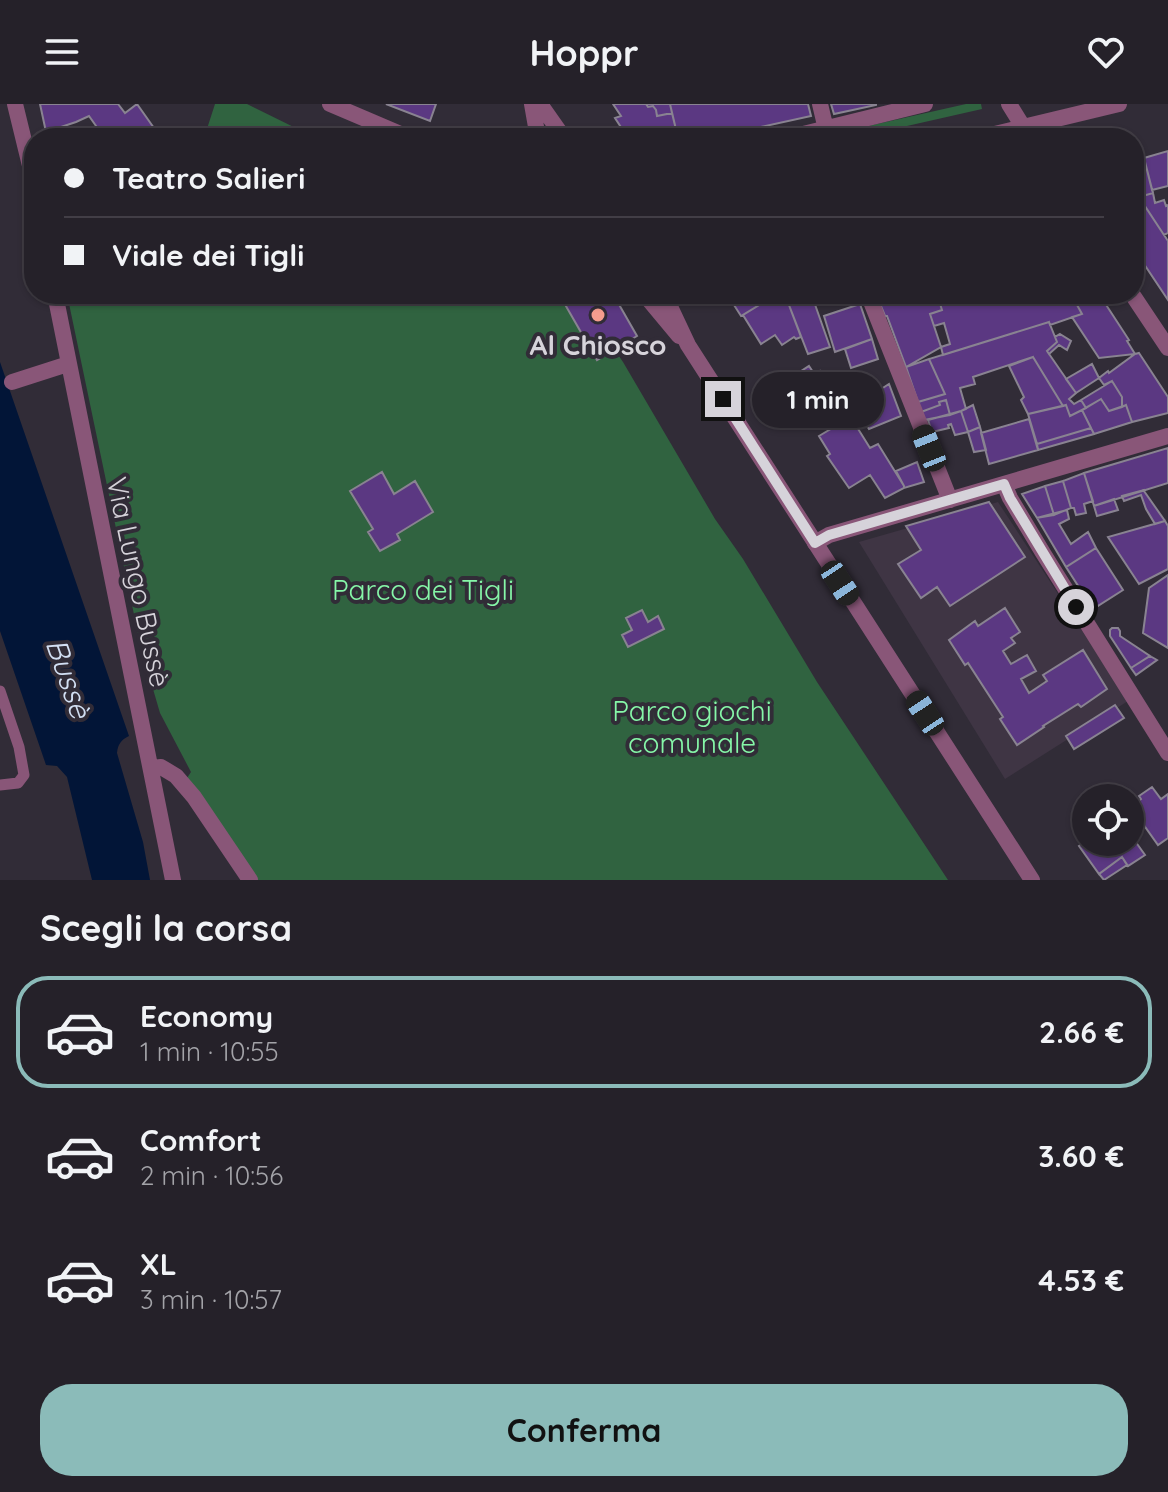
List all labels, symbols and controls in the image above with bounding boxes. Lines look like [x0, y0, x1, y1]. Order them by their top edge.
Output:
icon: menu [40, 30, 84, 74]
text: Hoppr [529, 30, 639, 75]
icon: heart [1084, 30, 1128, 74]
text: Teatro Salieri [112, 159, 305, 197]
text: Viale dei Tigli [112, 236, 304, 274]
marker: Al Chiosco [589, 306, 607, 324]
place label: Al Chiosco [530, 327, 666, 362]
callout: 1 min [751, 371, 883, 427]
route end [705, 381, 741, 417]
text: 1 min [787, 383, 850, 416]
car [909, 421, 949, 475]
street label: Via Lungo Bussè [100, 474, 178, 690]
car [817, 556, 863, 610]
park label: Parco dei Tigli [332, 572, 514, 607]
route start [1058, 589, 1094, 625]
water label: Bussè [38, 633, 101, 724]
car [902, 686, 948, 740]
park label: Parco giochi comunale [612, 693, 772, 760]
map controls [1072, 784, 1144, 856]
button: locate [1072, 784, 1144, 856]
text: Scegli la corsa [40, 905, 292, 950]
icon: car [44, 996, 116, 1068]
text: Economy [140, 997, 273, 1035]
text: 2.66 € [1039, 1013, 1124, 1051]
text: 1 min · 10:55 [140, 1035, 279, 1068]
icon: car [44, 1120, 116, 1192]
text: Comfort [140, 1121, 261, 1159]
text: 3.60 € [1038, 1137, 1124, 1175]
text: 2 min · 10:56 [140, 1159, 283, 1192]
icon: car [44, 1244, 116, 1316]
text: XL [140, 1245, 177, 1283]
text: 4.53 € [1038, 1261, 1124, 1299]
text: 3 min · 10:57 [140, 1283, 282, 1316]
button: Conferma [40, 1384, 1128, 1476]

